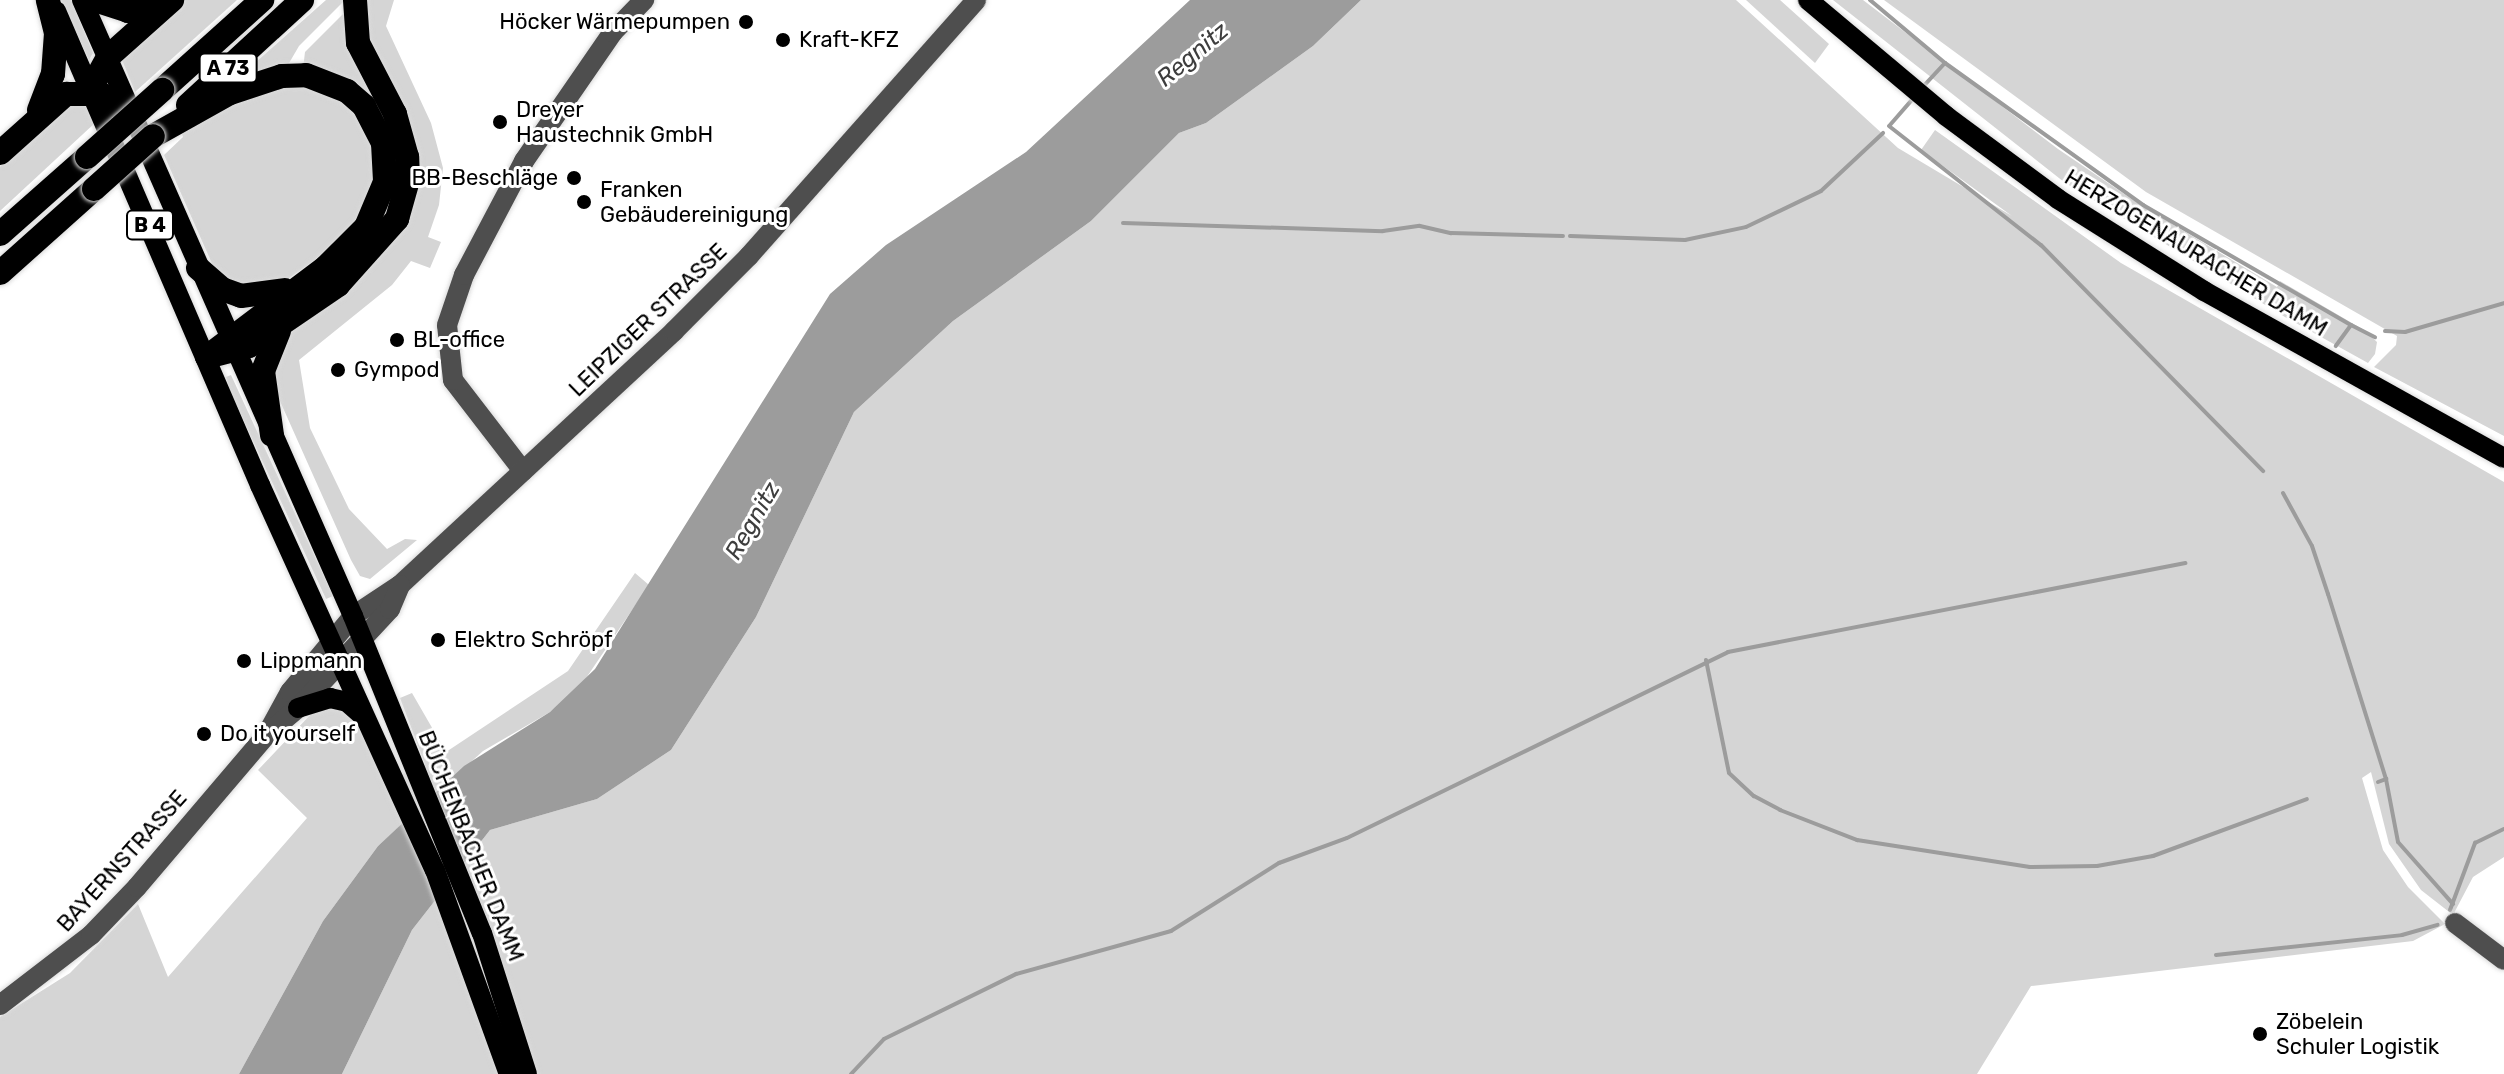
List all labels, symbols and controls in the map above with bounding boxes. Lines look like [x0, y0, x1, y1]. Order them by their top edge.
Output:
place label: Höcker Wärmepumpen [498, 9, 730, 35]
marker: Höcker Wärmepumpen [737, 13, 755, 31]
water label: Regnitz [1151, 17, 1235, 93]
place label: Kraft-KFZ [799, 27, 899, 53]
marker: Kraft-KFZ [774, 31, 792, 49]
road number: A 73 [198, 52, 258, 84]
place label: Dreyer Haustechnik GmbH [516, 96, 713, 148]
marker: Dreyer Haustechnik GmbH [491, 113, 509, 131]
street label: HERZOGENAURACHER DAMM [2060, 164, 2332, 342]
place label: BB-Beschläge [411, 165, 558, 191]
marker: BB-Beschläge [565, 169, 583, 187]
place label: Franken Gebäudereinigung [600, 176, 788, 228]
marker: Franken Gebäudereinigung [575, 193, 593, 211]
road number: B 4 [126, 209, 174, 241]
street label: LEIPZIGER STRASSE [564, 238, 732, 402]
place label: BL-office [413, 327, 505, 353]
marker: BL-office [388, 331, 406, 349]
place label: Gympod [354, 357, 440, 383]
marker: Gympod [329, 361, 347, 379]
water label: Regnitz [719, 477, 787, 565]
place label: Elektro Schröpf [454, 627, 613, 653]
marker: Elektro Schröpf [429, 631, 447, 649]
place label: Lippmann [260, 648, 362, 674]
marker: Lippmann [235, 652, 253, 670]
place label: Do it yourself [220, 721, 356, 747]
marker: Do it yourself [195, 725, 213, 743]
street label: BÜCHENBACHER DAMM [413, 727, 529, 965]
street label: BAYERNSTRASSE [52, 785, 192, 937]
place label: Zöbelein Schuler Logistik [2276, 1008, 2440, 1060]
marker: Zöbelein Schuler Logistik [2251, 1025, 2269, 1043]

